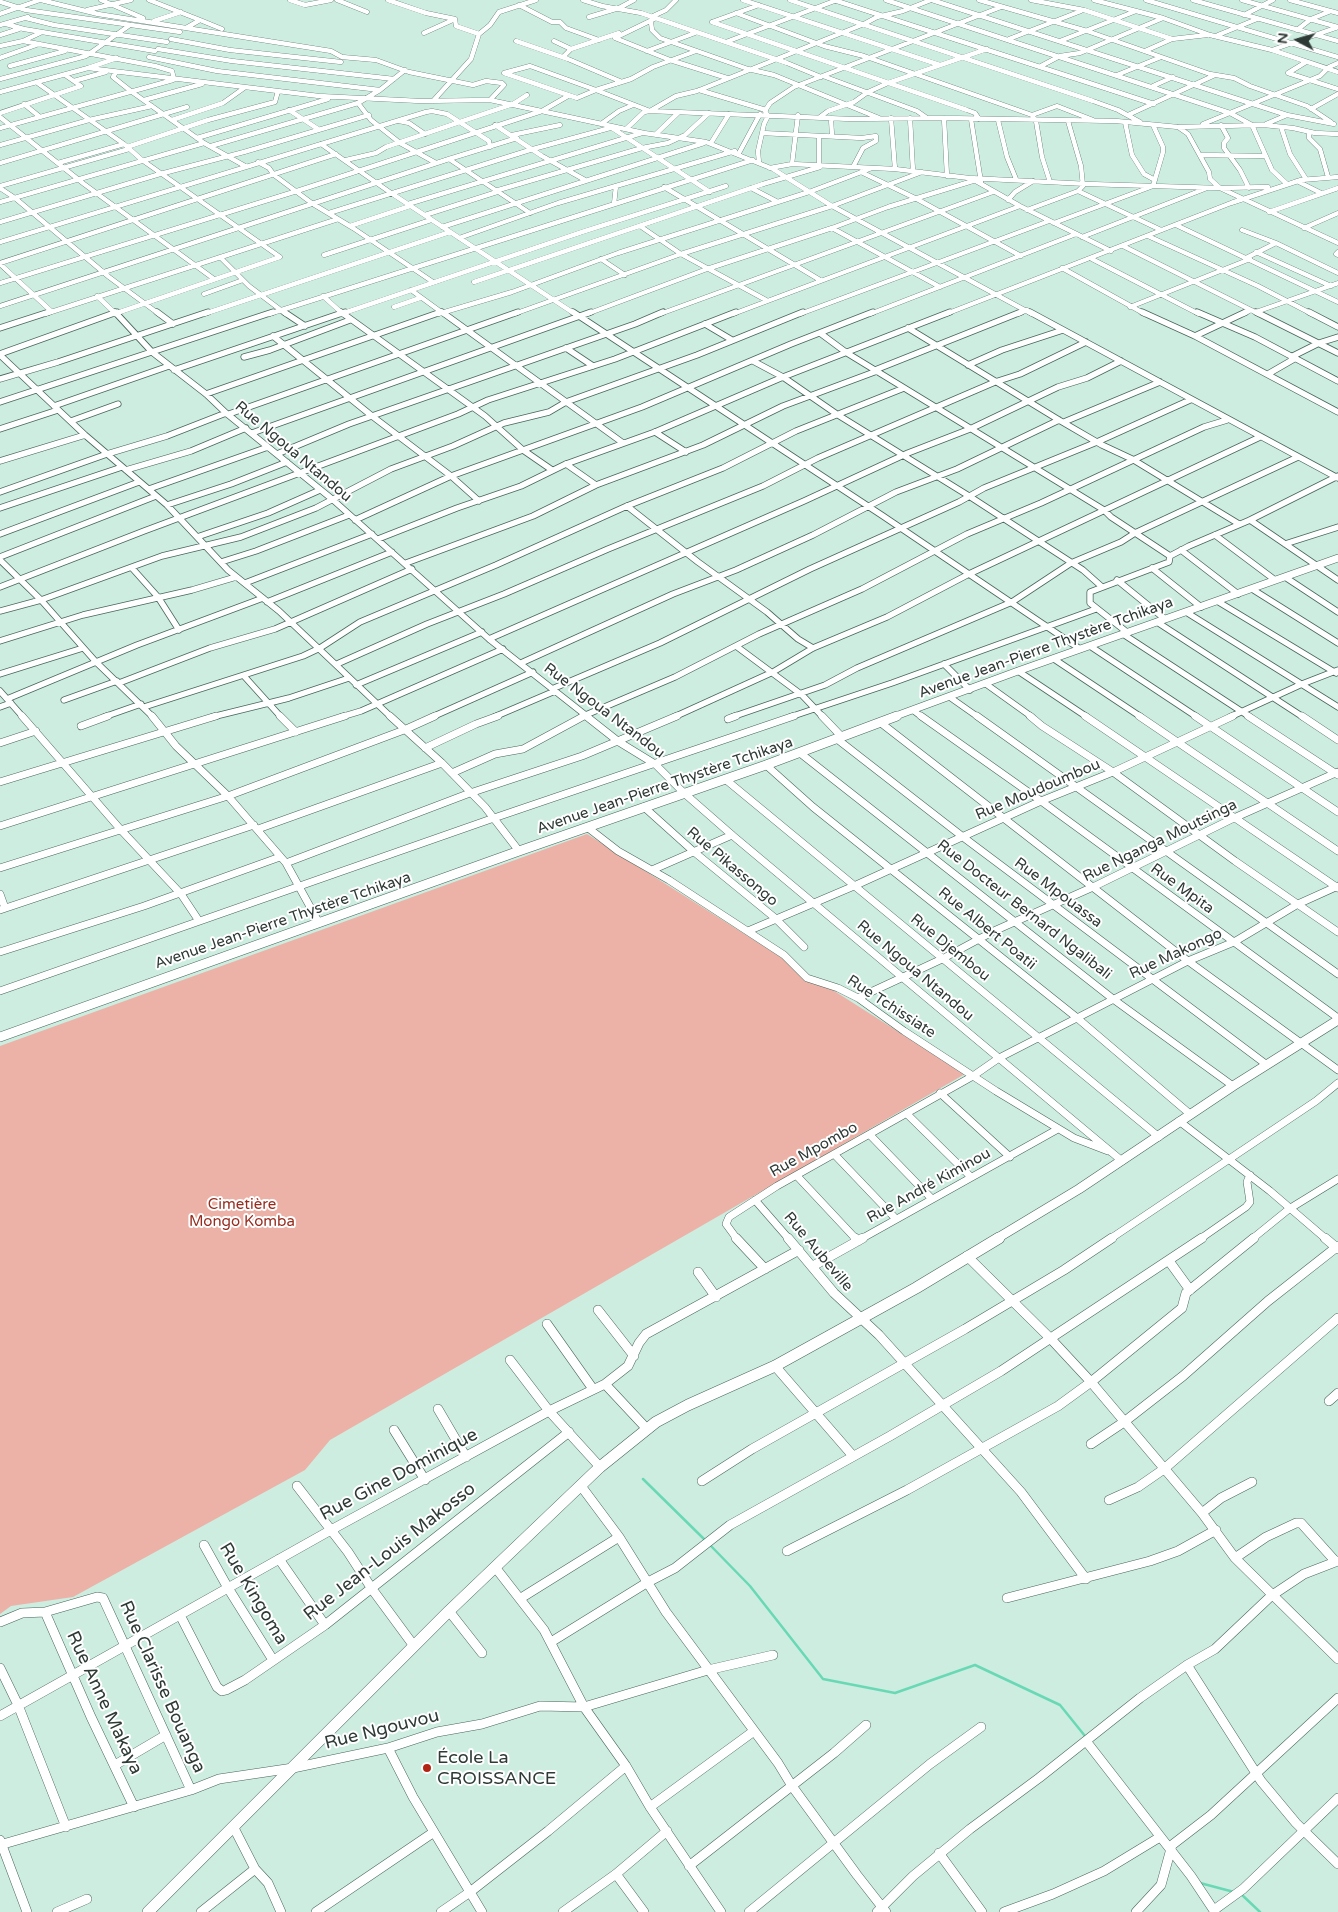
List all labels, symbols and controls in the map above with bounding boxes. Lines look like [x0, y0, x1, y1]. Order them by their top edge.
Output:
north arrow [1273, 15, 1323, 65]
text: N [1274, 32, 1292, 45]
street label: Rue Ngoua Ntandou [231, 398, 355, 506]
street label: Avenue Jean-Pierre Thystère Tchikaya [916, 593, 1176, 703]
street label: Rue Ngoua Ntandou [540, 660, 668, 762]
street label: Avenue Jean-Pierre Thystère Tchikaya [535, 734, 795, 838]
street label: Rue Moudoumbou [973, 756, 1103, 824]
street label: Rue Nganga Moutsinga [1080, 796, 1240, 886]
street label: Rue Pikassongo [683, 824, 781, 910]
street label: Rue Docteur Bernard Ngalibali [933, 836, 1115, 984]
street label: Rue Mpouassa [1010, 854, 1106, 932]
street label: Rue Mpita [1147, 860, 1217, 918]
street label: Avenue Jean-Pierre Thystère Tchikaya [153, 869, 413, 973]
street label: Rue Albert Poatii [934, 884, 1040, 974]
street label: Rue Djembou [907, 910, 993, 986]
street label: Rue Ngoua Ntandou [853, 917, 977, 1025]
street label: Rue Makongo [1127, 925, 1225, 983]
street label: Rue Tchissiate [843, 972, 939, 1042]
street label: Rue Mpombo [767, 1118, 861, 1182]
street label: Rue André Kiminou [864, 1145, 994, 1227]
park label: Cimetière Mongo Komba [189, 1196, 295, 1231]
street label: Rue Aubeville [780, 1209, 856, 1295]
street label: Rue Gine Dominique [316, 1424, 482, 1526]
street label: Rue Jean-Louis Makosso [300, 1478, 480, 1626]
street label: Rue Kingoma [214, 1539, 292, 1649]
street label: Rue Clarisse Bouanga [114, 1598, 210, 1776]
street label: Rue Anne Makaya [61, 1628, 147, 1778]
street label: Rue Ngouvou [322, 1705, 442, 1755]
place label: École La CROISSANCE [437, 1747, 556, 1790]
marker: École La CROISSANCE [421, 1762, 433, 1774]

